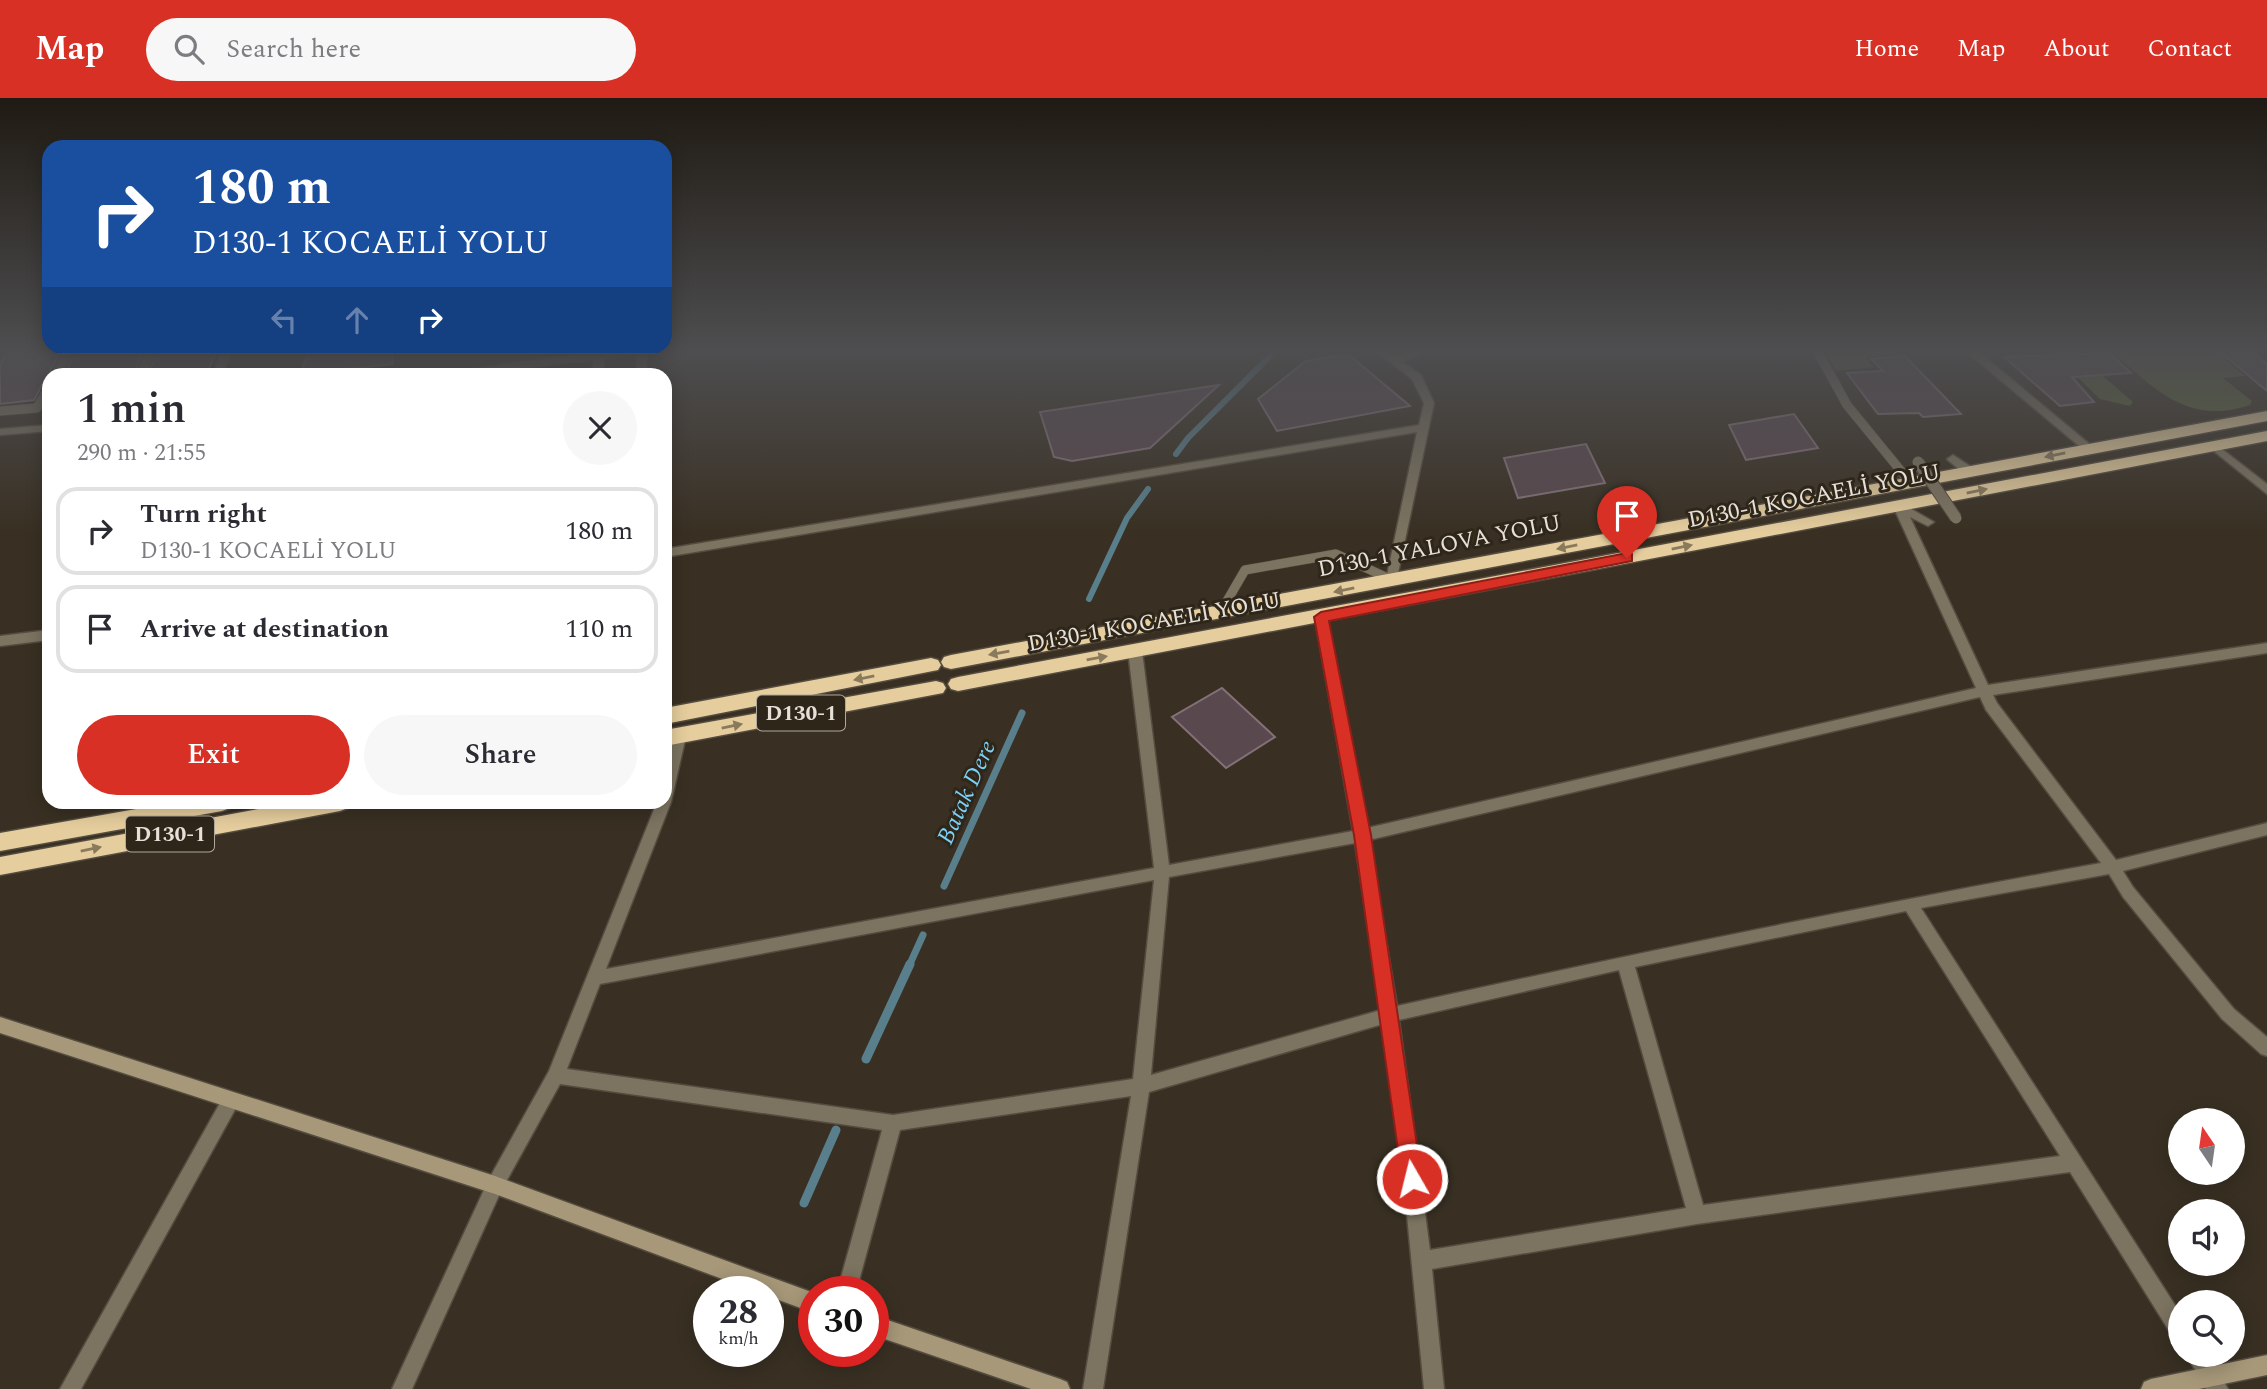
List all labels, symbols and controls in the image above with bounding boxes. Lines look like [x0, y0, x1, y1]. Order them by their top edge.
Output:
search box [146, 18, 636, 81]
text: Map [35, 24, 104, 74]
text: Search here [226, 29, 361, 69]
icon: search [170, 30, 208, 68]
text: Home [1854, 31, 1919, 67]
text: Map [1957, 31, 2005, 67]
text: About [2043, 31, 2109, 67]
text: Contact [2147, 31, 2232, 67]
text: 180 m [192, 151, 331, 226]
icon: right [77, 168, 168, 259]
text: D130-1 KOCAELİ YOLU [192, 219, 549, 268]
icon: left [265, 301, 303, 339]
icon: ahead [338, 301, 376, 339]
icon: right [411, 301, 449, 339]
text: 1 min [77, 378, 186, 441]
button: close [563, 391, 637, 465]
text: 290 m · 21:55 [77, 436, 206, 471]
one-way arrow [2044, 450, 2066, 461]
street label: D130-1 KOCAELİ YOLU [1685, 455, 1944, 538]
one-way arrow [1966, 485, 1988, 496]
pin [1597, 486, 1657, 558]
text: Turn right [140, 494, 267, 534]
icon: arrive [1608, 497, 1646, 535]
street label: D130-1 YALOVA YOLU [1315, 506, 1564, 587]
text: 180 m [565, 511, 633, 551]
icon: right [81, 512, 119, 550]
text: D130-1 KOCAELİ YOLU [140, 534, 397, 569]
one-way arrow [1671, 541, 1693, 552]
one-way arrow [1556, 542, 1578, 553]
street label: D130-1 KOCAELİ YOLU [1025, 583, 1284, 662]
one-way arrow [1333, 584, 1355, 595]
text: Arrive at destination [140, 609, 389, 649]
text: 110 m [565, 609, 633, 649]
icon: arrive [81, 610, 119, 648]
one-way arrow [988, 648, 1010, 659]
one-way arrow [1086, 653, 1108, 664]
one-way arrow [853, 672, 875, 683]
road number: D130-1 [757, 696, 845, 730]
button: Exit [77, 715, 350, 795]
button: Share [364, 715, 637, 795]
one-way arrow [721, 720, 743, 731]
water label: Batak Dere [928, 735, 1006, 850]
road number: D130-1 [126, 816, 214, 852]
one-way arrow [80, 843, 102, 854]
north arrow [2168, 1108, 2245, 1185]
map controls [2168, 1108, 2245, 1367]
position arrow [1375, 1142, 1449, 1216]
button: sound [2168, 1199, 2245, 1276]
speed limit sign: 30 [798, 1276, 889, 1367]
text: 28 [719, 1286, 758, 1339]
button: search [2168, 1290, 2245, 1367]
text: km/h [718, 1325, 759, 1352]

